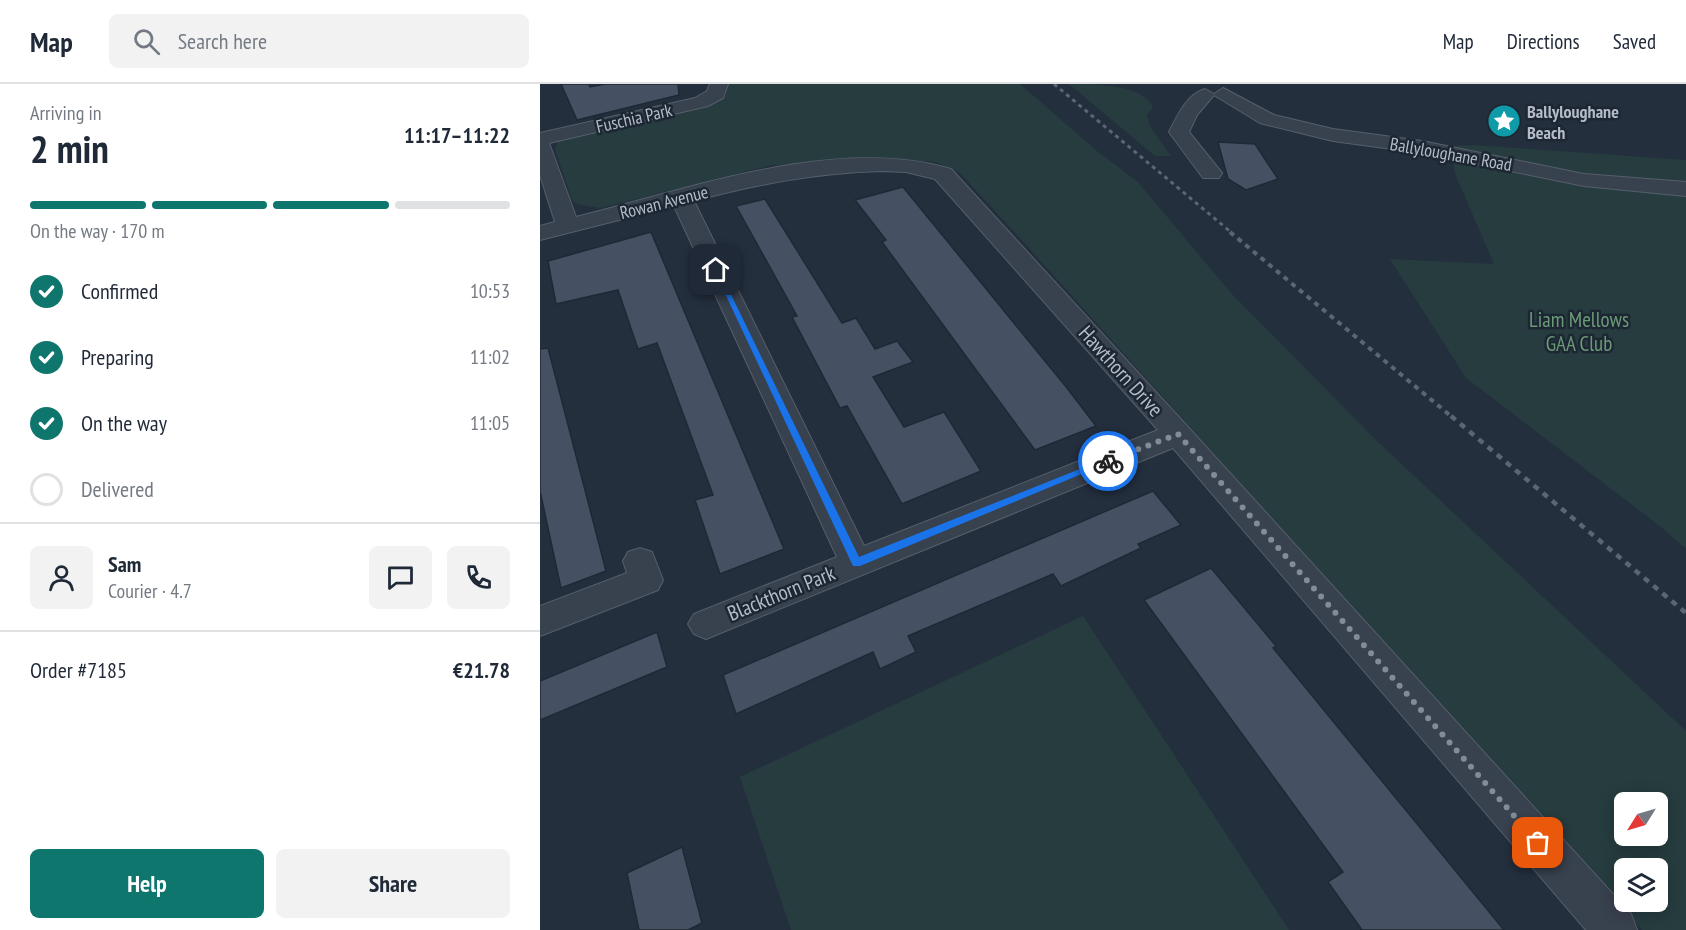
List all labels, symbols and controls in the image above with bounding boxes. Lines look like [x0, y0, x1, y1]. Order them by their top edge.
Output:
search box [109, 14, 529, 68]
text: Map [30, 23, 73, 60]
icon: search [130, 25, 163, 58]
text: Search here [178, 27, 267, 55]
text: Map [1443, 28, 1474, 55]
text: Directions [1507, 28, 1580, 55]
text: Saved [1613, 28, 1656, 55]
street label: Fuschia Park [594, 98, 674, 138]
text: Arriving in [30, 100, 102, 126]
place label: Ballyloughane Beach [1527, 100, 1619, 144]
place icon: Ballyloughane Beach [1486, 103, 1522, 139]
text: 11:17–11:22 [404, 121, 510, 149]
text: 2 min [30, 123, 109, 174]
street label: Ballyloughane Road [1388, 132, 1514, 176]
street label: Rowan Avenue [617, 180, 711, 224]
text: On the way · 170 m [30, 218, 165, 244]
pin [690, 244, 741, 295]
icon: home [699, 253, 732, 286]
icon: check [30, 275, 63, 308]
text: Confirmed [81, 277, 158, 305]
text: 10:53 [470, 278, 510, 304]
park label: Liam Mellows GAA Club [1529, 306, 1629, 357]
street label: Hawthorn Drive [1073, 320, 1169, 422]
icon: check [30, 341, 63, 374]
text: Preparing [81, 343, 154, 371]
text: 11:02 [470, 344, 510, 370]
icon: check [30, 407, 63, 440]
text: On the way [81, 409, 167, 437]
text: 11:05 [470, 410, 510, 436]
courier [1078, 431, 1138, 491]
icon: bike [1092, 445, 1125, 478]
text: Delivered [81, 475, 154, 503]
button: person [30, 546, 93, 609]
button: chat [369, 546, 432, 609]
button: phone [447, 546, 510, 609]
text: Sam [108, 550, 141, 578]
street label: Blackthorn Park [723, 559, 839, 627]
text: Courier · 4.7 [108, 578, 192, 604]
text: Order #7185 [30, 656, 127, 684]
text: €21.78 [453, 656, 510, 684]
north arrow [1614, 792, 1668, 846]
map controls [1614, 792, 1668, 912]
pin [1512, 817, 1563, 868]
icon: bag [1521, 826, 1554, 859]
button: Help [30, 849, 264, 918]
button: Share [276, 849, 510, 918]
button: layers [1614, 858, 1668, 912]

